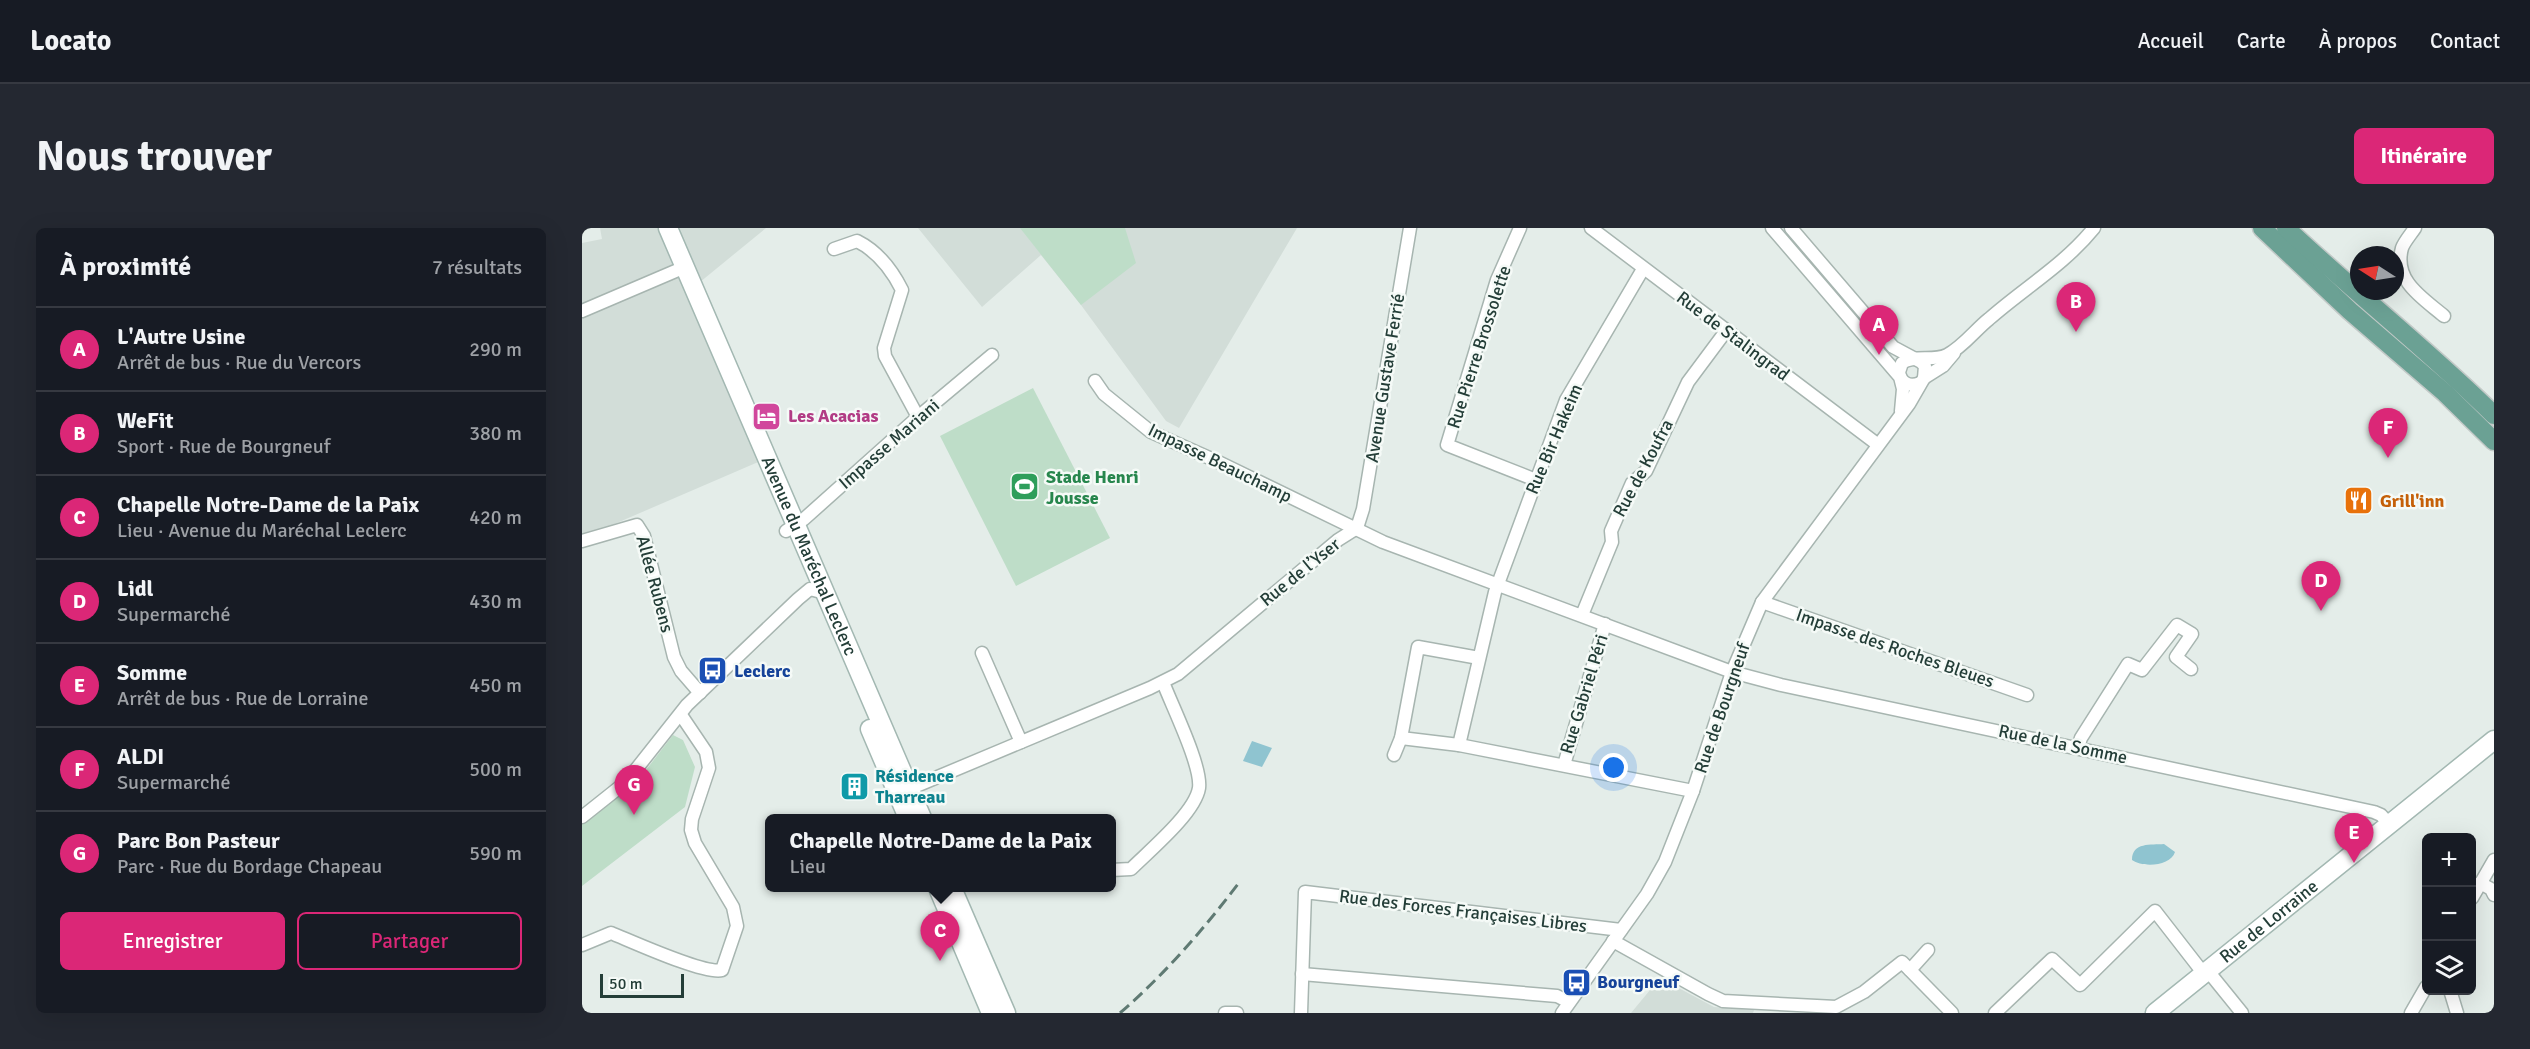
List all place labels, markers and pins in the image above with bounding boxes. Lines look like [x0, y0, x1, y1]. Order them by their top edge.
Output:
pin: B [2056, 282, 2096, 332]
pin: A [1860, 306, 1898, 355]
hotel icon: Les Acacias [751, 400, 783, 432]
place label: Les Acacias [788, 405, 878, 427]
pin: F [2368, 408, 2408, 458]
place label: Stade Henri Jousse [1046, 466, 1139, 509]
sports icon: Stade Henri Jousse [1009, 471, 1041, 503]
restaurant icon: Grill'inn [2343, 485, 2375, 517]
place label: Grill'inn [2380, 490, 2445, 512]
pin: D [2302, 562, 2340, 611]
bus stop icon: Leclerc [697, 655, 729, 687]
place label: Leclerc [734, 660, 791, 682]
place label: Résidence Tharreau [875, 765, 954, 808]
pin: G [614, 766, 654, 815]
building icon: Résidence Tharreau [838, 770, 870, 802]
pin: E [2334, 814, 2374, 863]
pin: C [920, 912, 960, 961]
bus stop icon: Bourgneuf [1560, 966, 1592, 998]
place label: Bourgneuf [1597, 971, 1681, 993]

